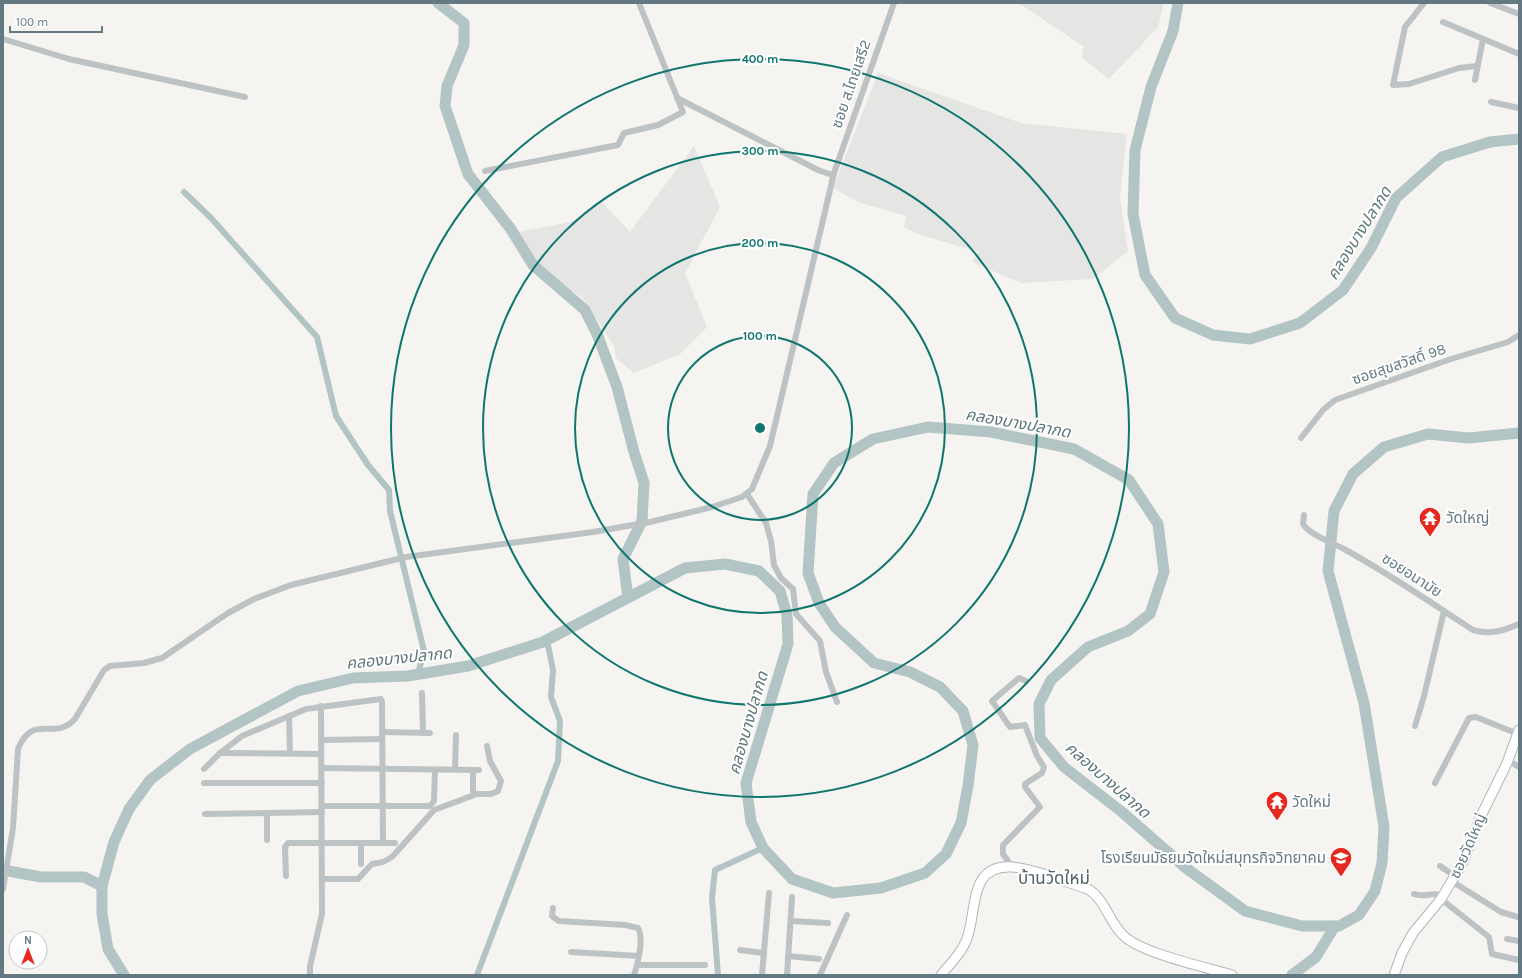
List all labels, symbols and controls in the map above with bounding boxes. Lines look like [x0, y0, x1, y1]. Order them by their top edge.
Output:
scale bar [10, 8, 102, 34]
text: 100 m [16, 15, 48, 29]
street label: ซอย ส.ไทยเสรี2 [827, 38, 875, 130]
text: 400 m [742, 52, 778, 66]
text: 300 m [741, 144, 779, 158]
water label: คลองบางปลากด [1323, 182, 1396, 283]
text: 200 m [742, 236, 778, 250]
text: 100 m [743, 329, 777, 343]
street label: ซอยสุขสวัสดิ์ 98 [1350, 339, 1448, 388]
water label: คลองบางปลากด [964, 404, 1073, 442]
centre of rings [753, 421, 767, 435]
temple icon: วัดใหญ่ [1417, 505, 1443, 538]
place label: วัดใหญ่ [1446, 509, 1489, 527]
street label: ซอยอนามัย [1379, 549, 1445, 601]
water label: คลองบางปลากด [345, 643, 454, 673]
water label: คลองบางปลากด [724, 668, 772, 777]
water label: คลองบางปลากด [1062, 738, 1155, 823]
temple icon: วัดใหม่ [1264, 789, 1290, 822]
place label: วัดใหม่ [1292, 793, 1331, 811]
street label: ซอยวัดใหญ่ [1446, 811, 1490, 881]
school or university icon: โรงเรียนมัธยมวัดใหม่สมุทรกิจวิทยาคม [1328, 845, 1354, 878]
place label: โรงเรียนมัธยมวัดใหม่สมุทรกิจวิทยาคม [1101, 849, 1326, 867]
district label: บ้านวัดใหม่ [1018, 868, 1090, 888]
north arrow [8, 930, 48, 970]
text: N [24, 934, 32, 947]

